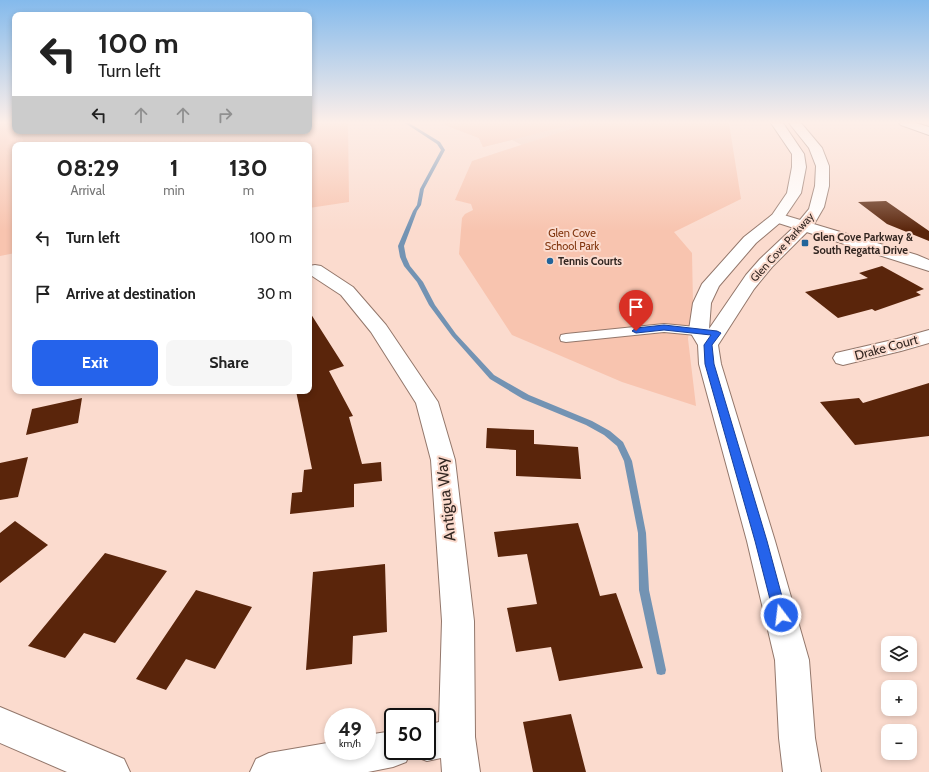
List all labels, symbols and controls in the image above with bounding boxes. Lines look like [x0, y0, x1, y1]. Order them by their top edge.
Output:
text: 100 m [98, 26, 179, 60]
icon: left [32, 28, 84, 80]
text: Turn left [98, 60, 161, 82]
icon: left [88, 104, 110, 126]
icon: ahead [130, 104, 152, 126]
icon: ahead [172, 104, 194, 126]
icon: right [214, 104, 236, 126]
text: 08:29 [56, 153, 119, 182]
text: 1 [170, 153, 179, 182]
text: 130 [229, 153, 268, 182]
text: Arrival [70, 182, 105, 198]
text: min [163, 182, 185, 198]
text: m [243, 182, 254, 198]
street label: Glen Cove Parkway [747, 209, 817, 285]
park label: Glen Cove School Park [545, 226, 599, 253]
icon: left [32, 227, 54, 249]
text: Turn left [66, 229, 120, 247]
text: 100 m [250, 229, 292, 247]
place label: Glen Cove Parkway & South Regatta Drive [813, 230, 913, 257]
marker: Glen Cove Parkway & South Regatta Drive [800, 238, 810, 248]
place label: Tennis Courts [558, 254, 622, 268]
marker: Tennis Courts [545, 256, 555, 266]
icon: arrive [32, 283, 54, 305]
text: Arrive at destination [66, 285, 196, 303]
text: 30 m [257, 285, 292, 303]
pin [619, 290, 653, 331]
icon: arrive [625, 296, 647, 318]
street label: Drake Court [853, 331, 920, 363]
button: Exit [32, 340, 158, 386]
button: Share [166, 340, 292, 386]
street label: Antigua Way [432, 456, 459, 542]
position arrow [760, 594, 802, 636]
map controls [881, 636, 917, 760]
button: layers [881, 636, 917, 672]
button: + [881, 680, 917, 716]
speed limit sign: 50 [384, 708, 436, 760]
text: 49 [338, 717, 362, 741]
button: − [881, 724, 917, 760]
text: km/h [339, 737, 361, 750]

